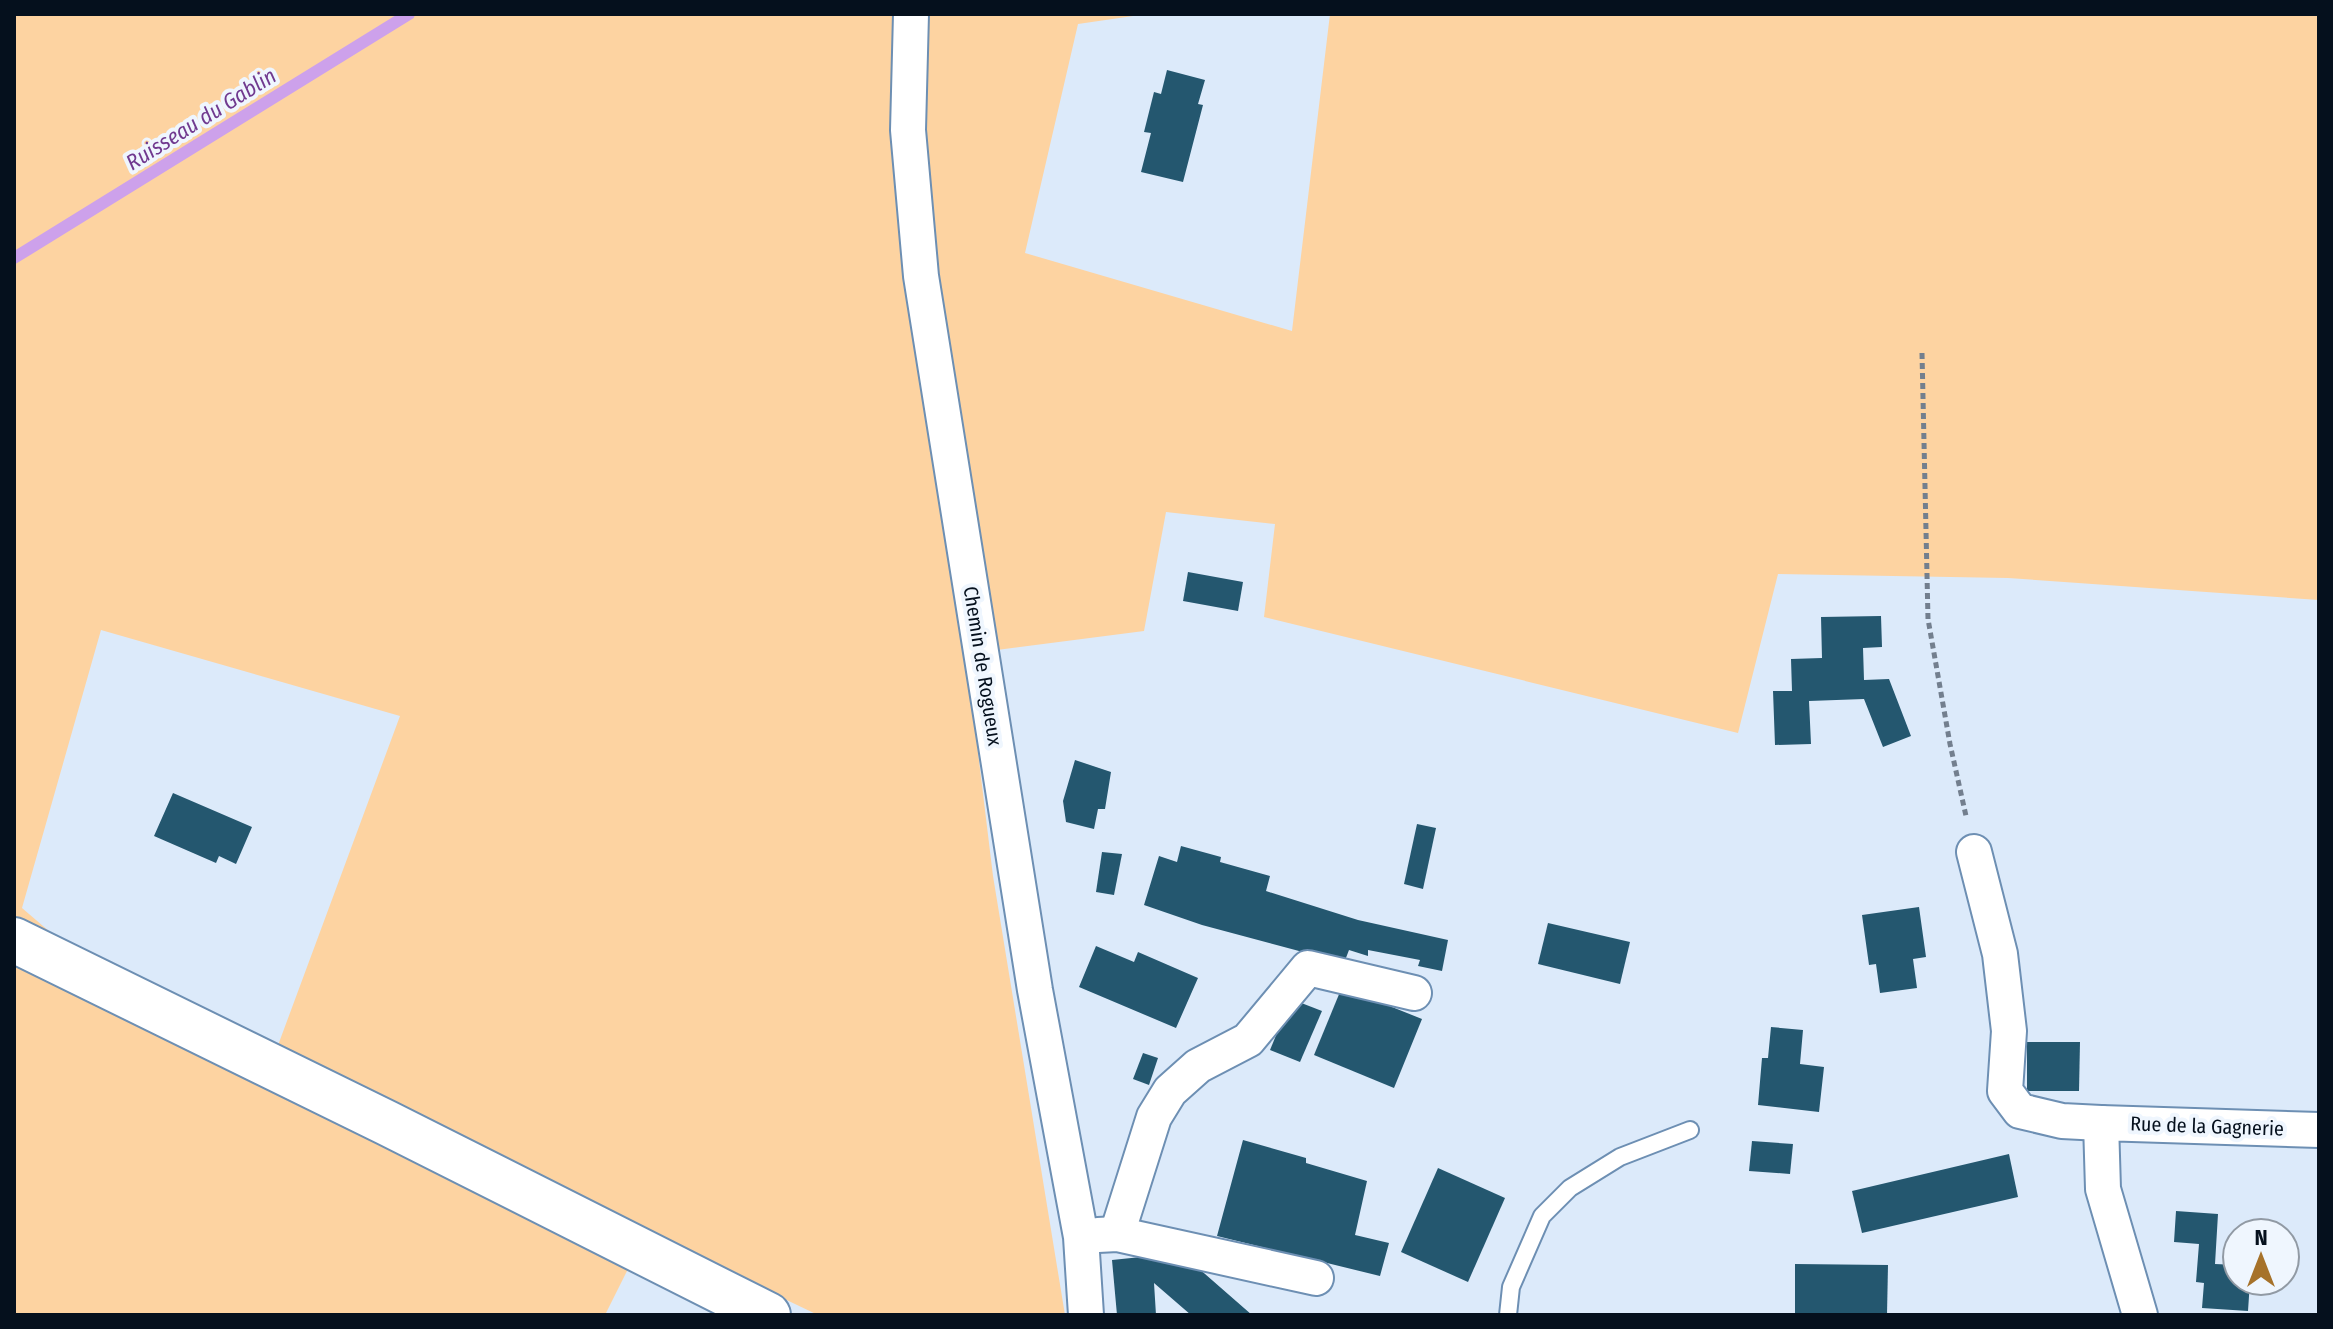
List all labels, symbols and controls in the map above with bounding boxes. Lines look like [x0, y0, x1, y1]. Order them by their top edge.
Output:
water label: Ruisseau du Gablin [121, 62, 281, 176]
street label: Chemin de Rogueux [959, 584, 1007, 748]
street label: Rue de la Gagnerie [2130, 1111, 2284, 1141]
north arrow [2221, 1217, 2301, 1297]
text: N [2254, 1224, 2268, 1251]

